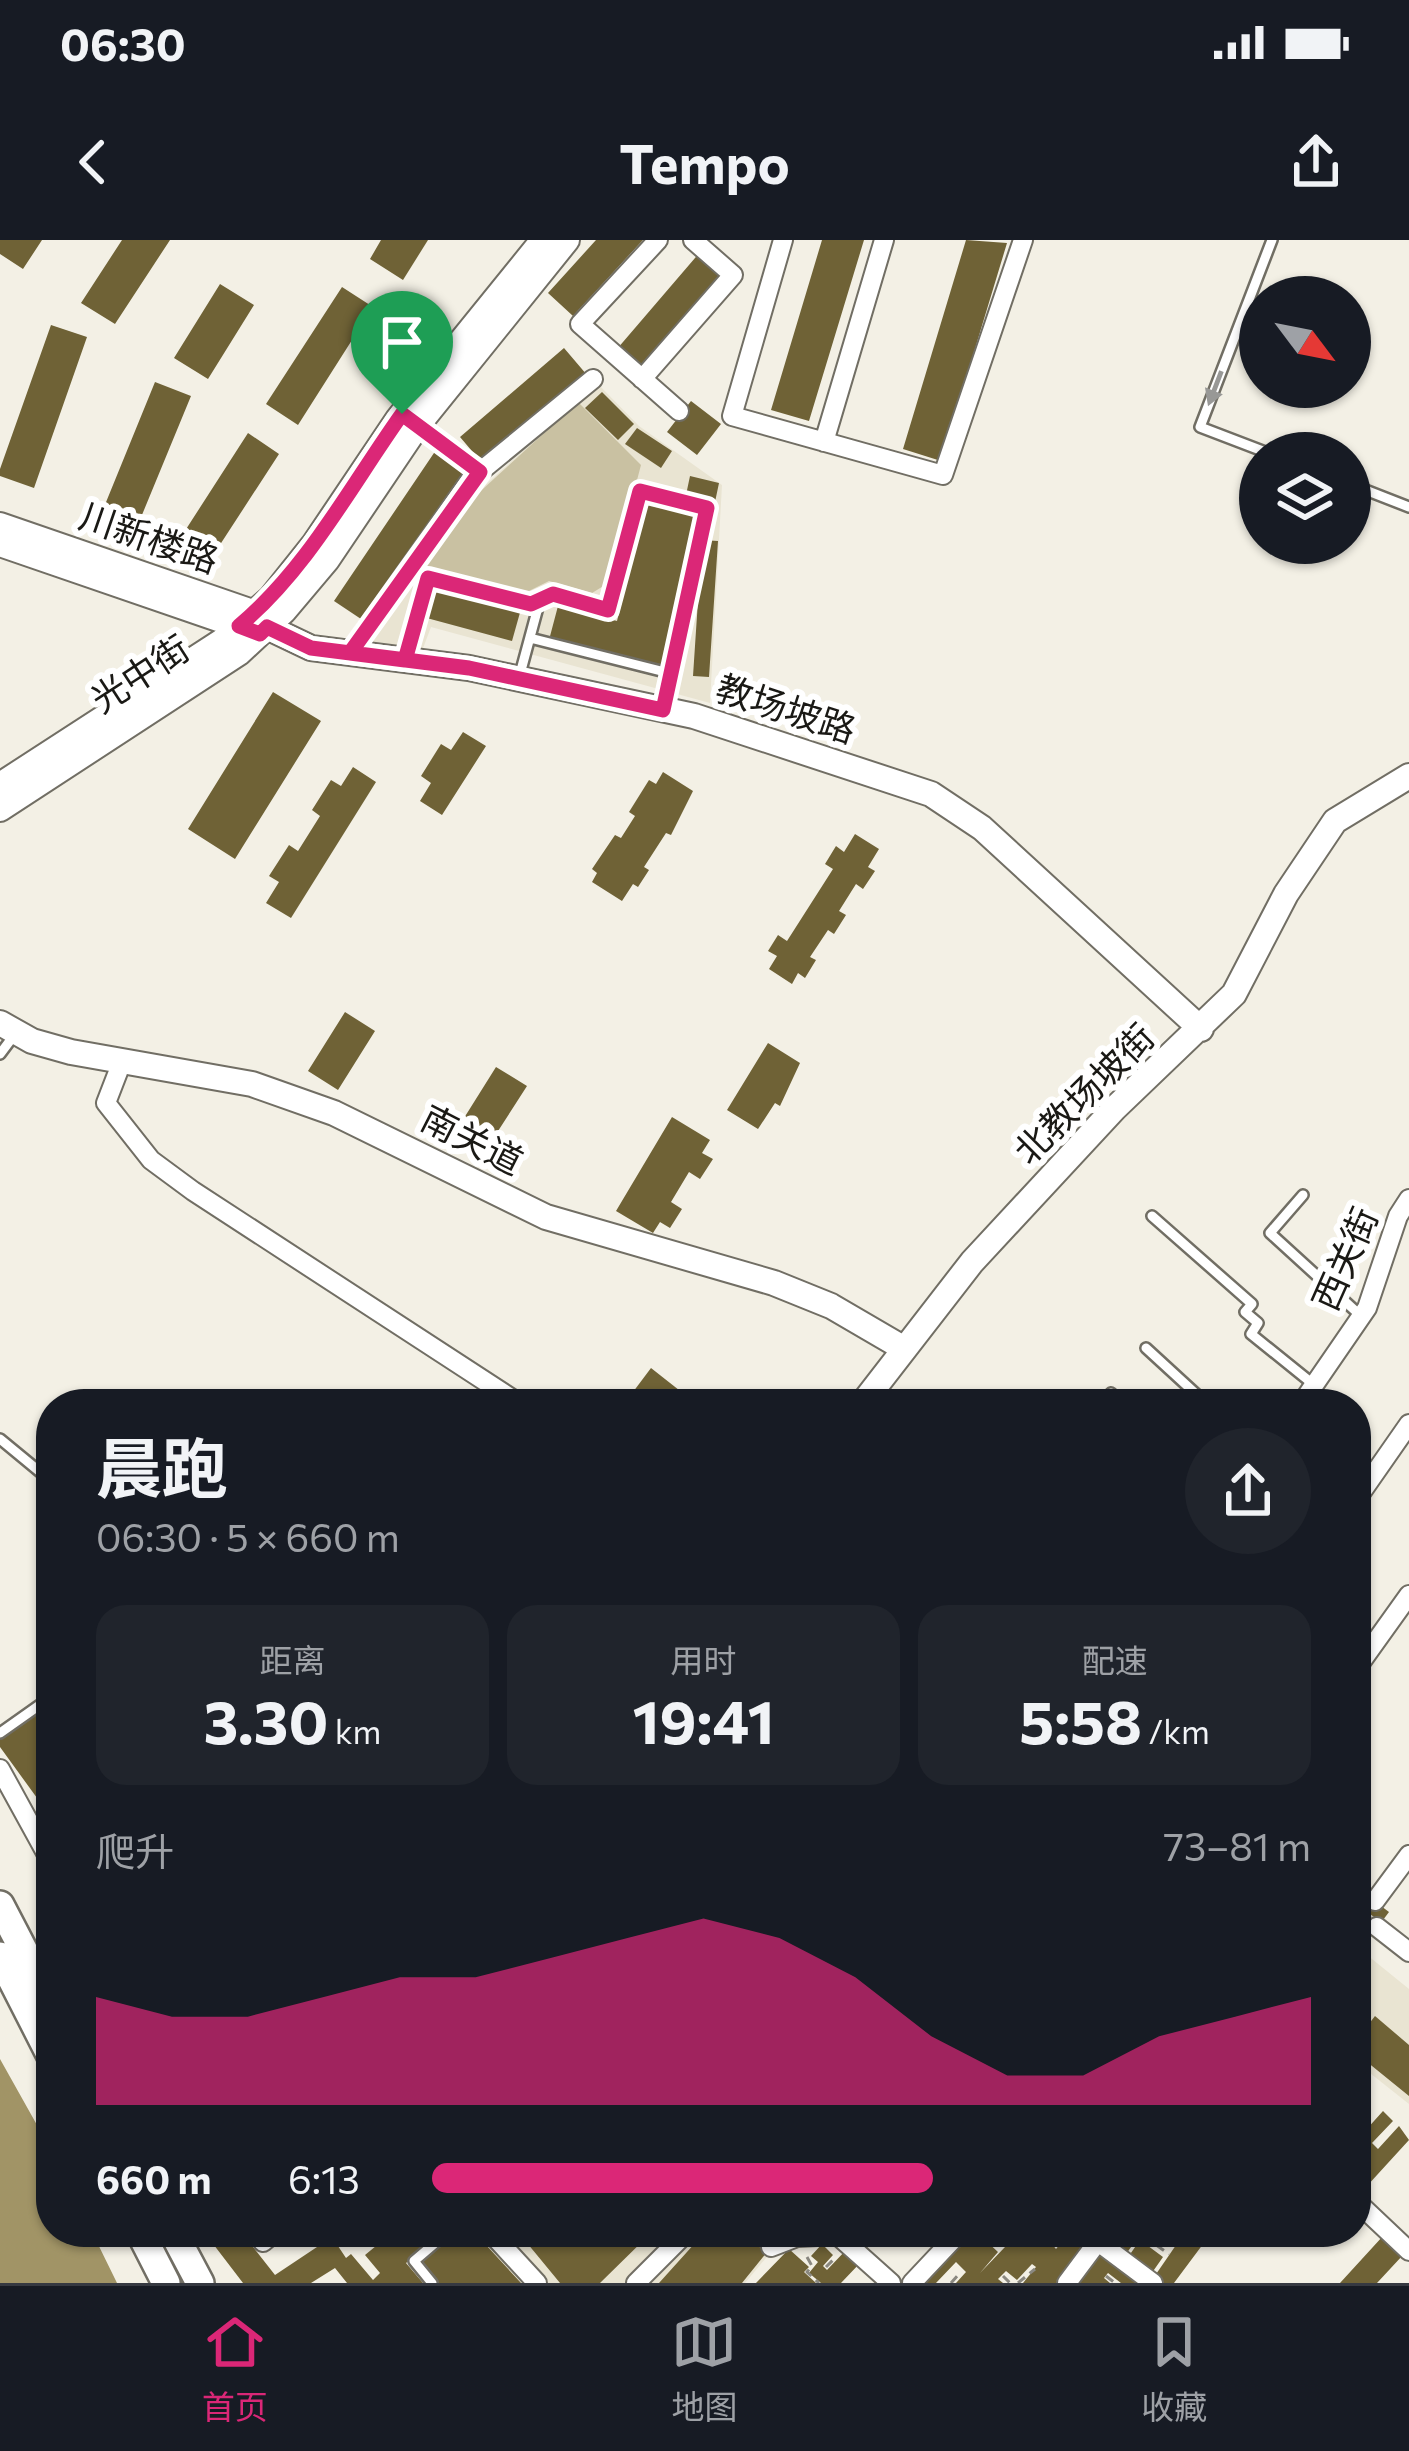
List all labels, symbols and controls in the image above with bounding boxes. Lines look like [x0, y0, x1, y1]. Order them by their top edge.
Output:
text: 06:30 [60, 15, 186, 70]
icon: back [60, 129, 126, 195]
text: Tempo [619, 129, 790, 195]
icon: share [1283, 129, 1349, 195]
north arrow [1239, 276, 1371, 408]
map controls [1239, 276, 1371, 564]
pin [351, 291, 453, 414]
icon: arrive [369, 309, 435, 375]
one-way arrow [1204, 371, 1223, 407]
button: layers [1239, 432, 1371, 564]
street label: 川新楼路 [74, 492, 225, 580]
street label: 光中街 [82, 624, 196, 720]
street label: 教场坡路 [711, 664, 862, 750]
street label: 北教场坡街 [1003, 1013, 1162, 1172]
street label: 南关道 [415, 1094, 531, 1182]
street label: 西关街 [1301, 1200, 1385, 1316]
text: 晨跑 [96, 1426, 228, 1507]
button: share [1185, 1428, 1311, 1554]
text: 06:30 · 5 × 660 m [96, 1512, 400, 1560]
text: 距离 [260, 1639, 326, 1680]
text: 用时 [671, 1639, 737, 1680]
text: 配速 [1082, 1639, 1148, 1680]
text: 3.30 [204, 1683, 328, 1756]
text: 19:41 [632, 1683, 775, 1756]
text: 5:58 [1019, 1683, 1142, 1756]
text: km [328, 1710, 381, 1751]
text: /km [1142, 1710, 1210, 1751]
text: 73–81 m [1163, 1821, 1311, 1869]
text: 爬升 [96, 1826, 174, 1874]
text: 660 m [96, 2154, 212, 2202]
text: 6:13 [288, 2154, 360, 2202]
tab: 首页 [202, 2309, 268, 2429]
tab: 地图 [671, 2309, 737, 2429]
tab: 收藏 [1141, 2309, 1207, 2429]

